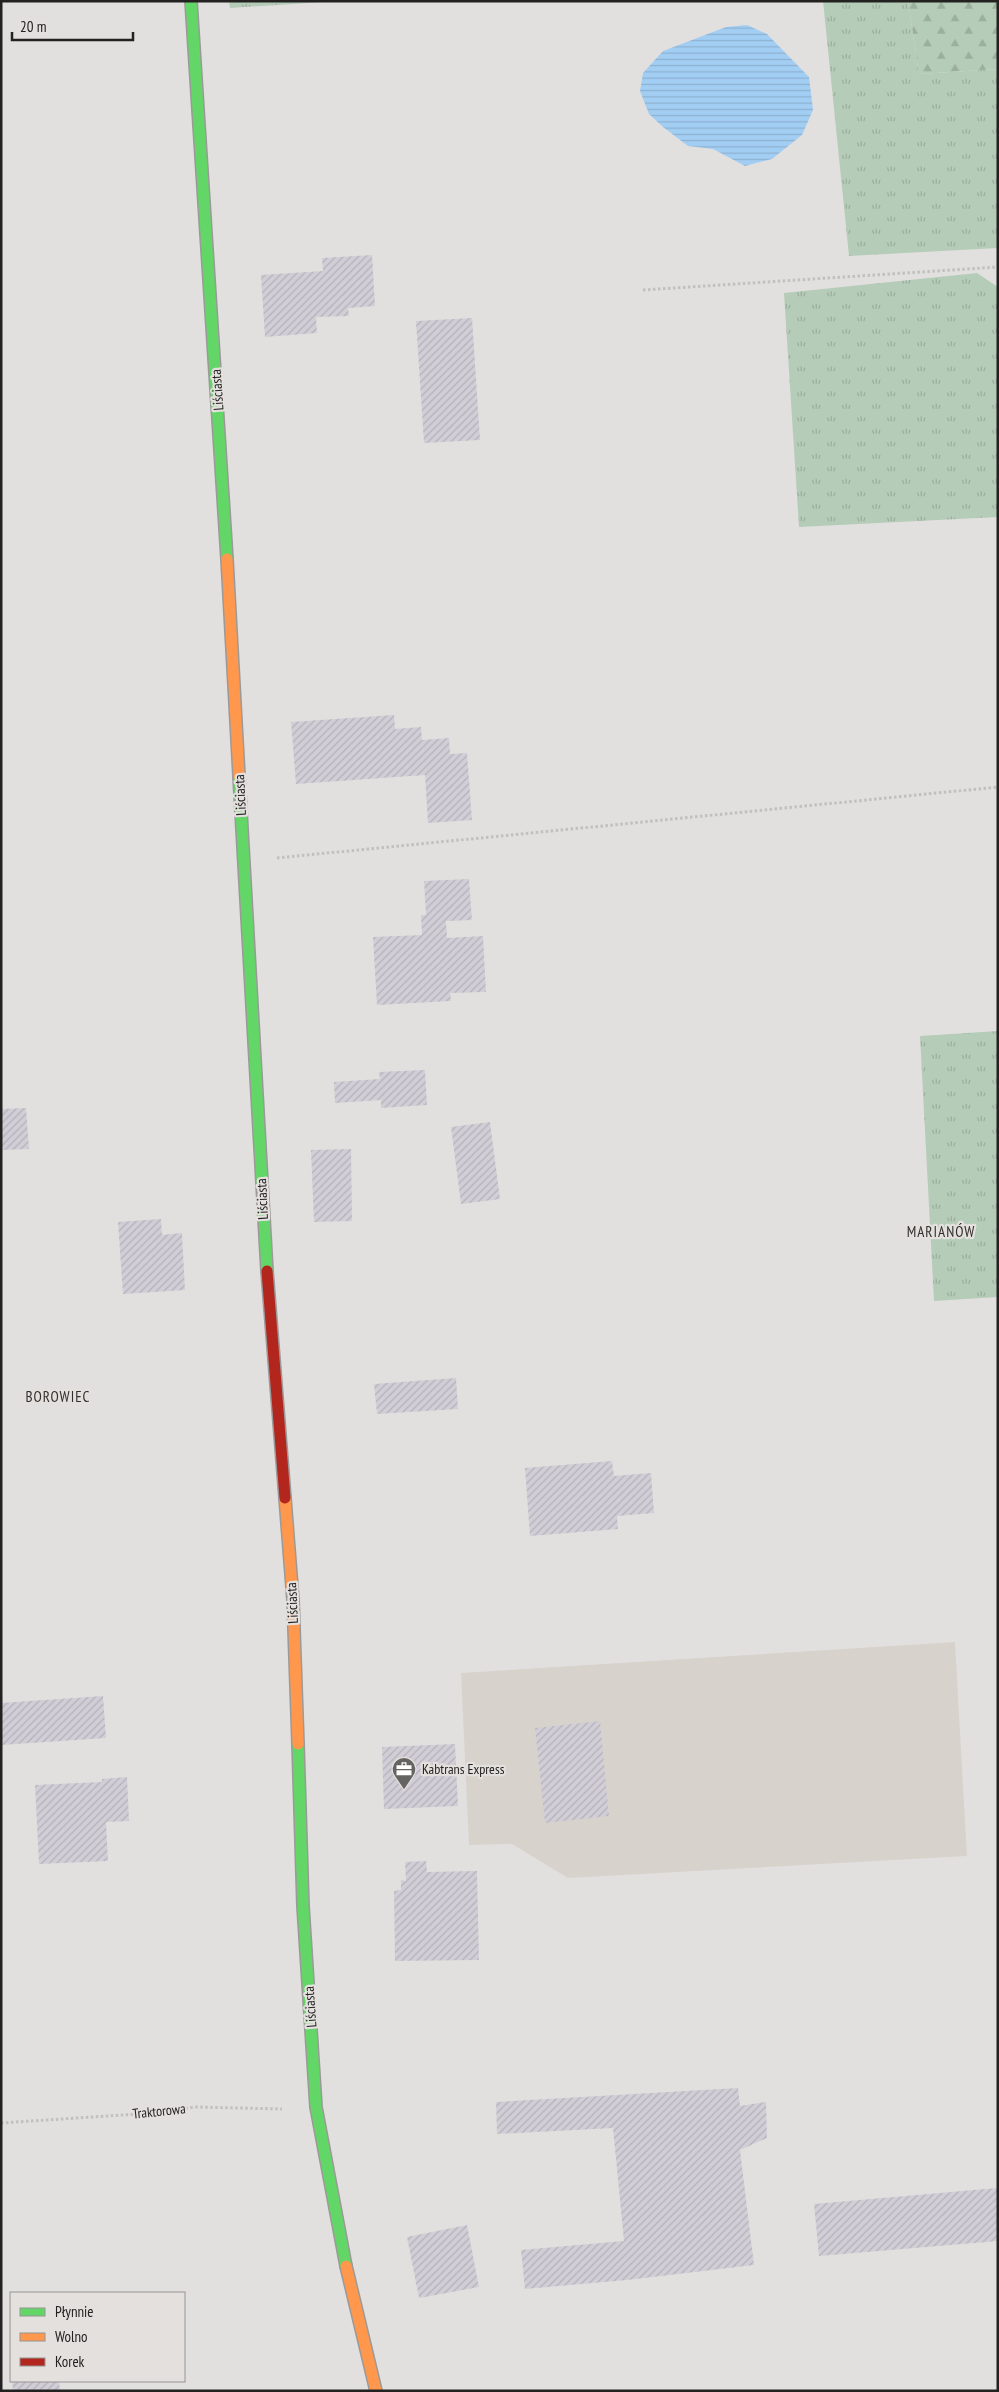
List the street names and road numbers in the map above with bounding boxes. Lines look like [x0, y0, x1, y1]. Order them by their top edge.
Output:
street label: Liściasta [207, 369, 227, 411]
street label: Liściasta [230, 774, 250, 816]
street label: Liściasta [252, 1178, 272, 1220]
street label: Liściasta [282, 1582, 302, 1624]
street label: Liściasta [300, 1986, 320, 2028]
street label: Traktorowa [132, 2099, 186, 2123]

